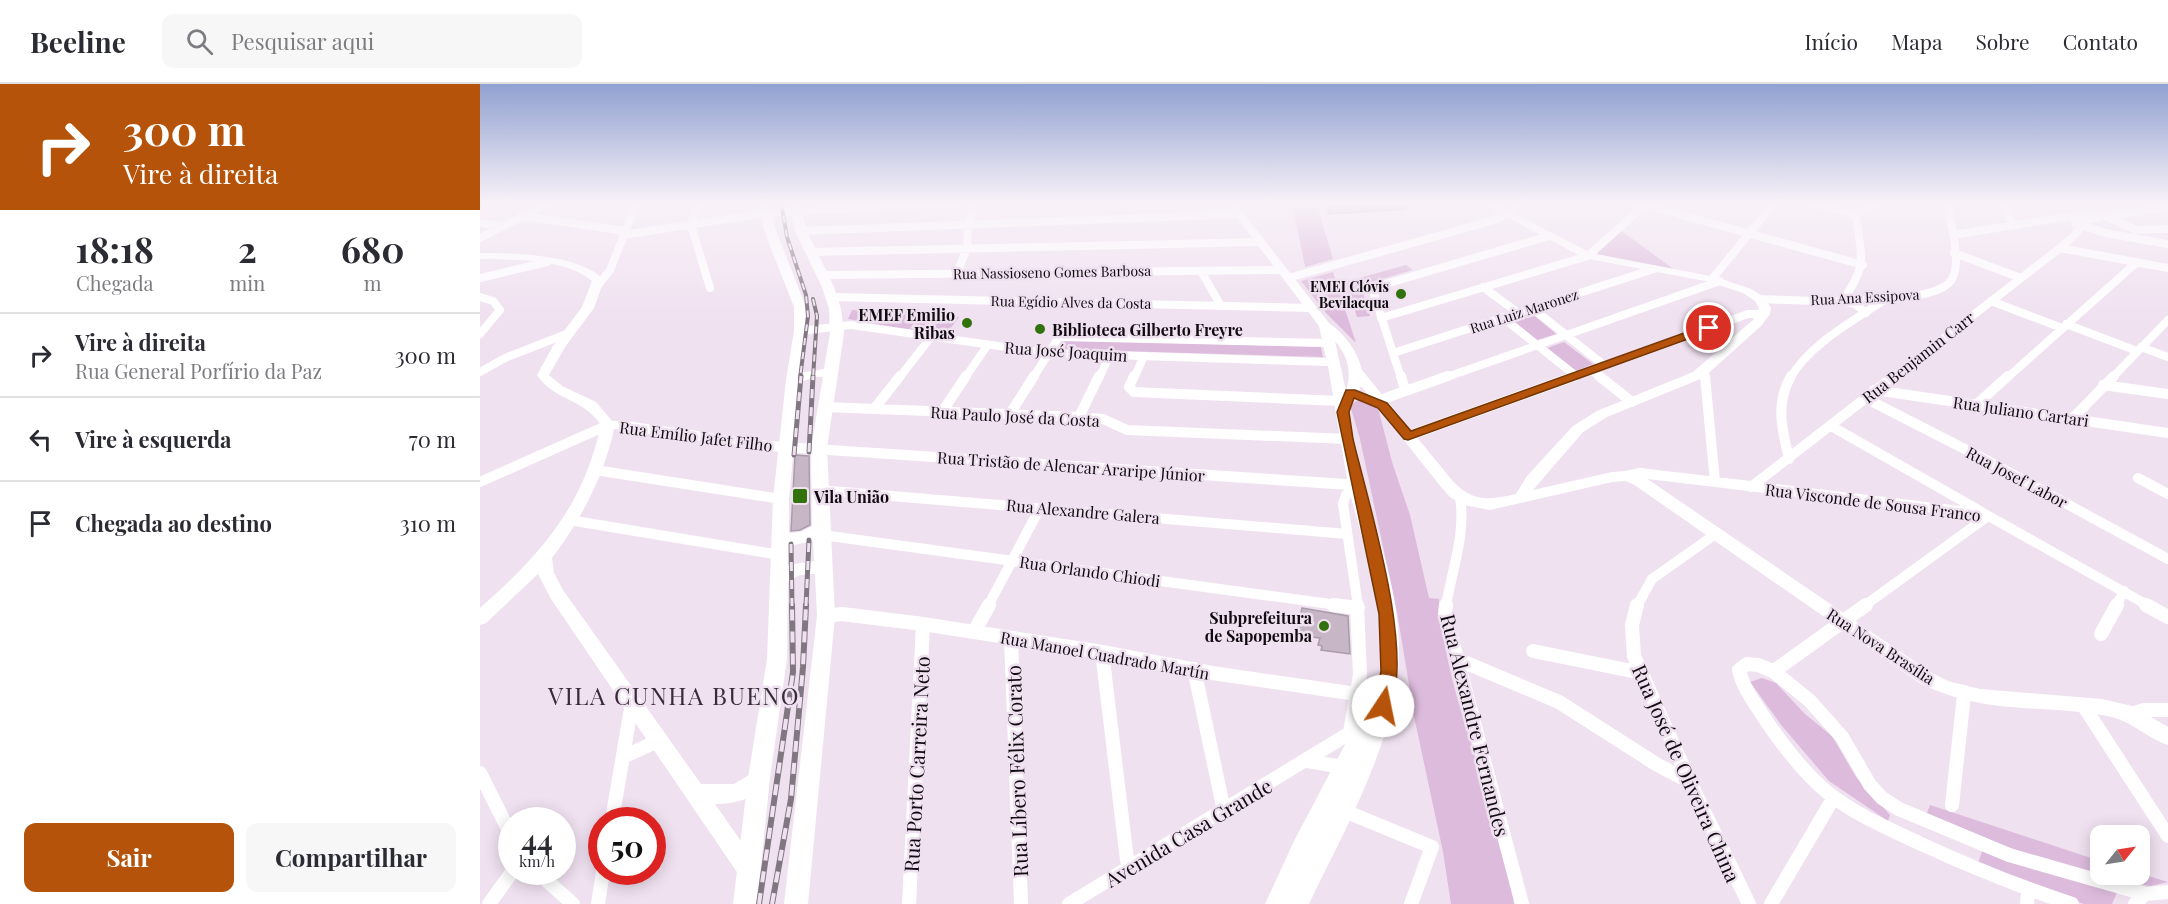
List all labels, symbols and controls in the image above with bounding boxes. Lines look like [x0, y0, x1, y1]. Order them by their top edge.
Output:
search box [162, 14, 582, 68]
text: Beeline [30, 23, 126, 60]
icon: search [183, 25, 216, 58]
text: Pesquisar aqui [231, 26, 374, 56]
text: Início [1804, 27, 1858, 55]
text: Mapa [1891, 27, 1942, 55]
text: Sobre [1975, 27, 2030, 55]
text: Contato [2063, 27, 2138, 55]
text: 300 m [123, 101, 245, 157]
icon: right [24, 108, 102, 186]
text: Vire à direita [123, 155, 279, 191]
text: 18:18 [76, 224, 154, 272]
text: 2 [238, 224, 257, 272]
text: 680 [341, 224, 404, 272]
street label: Rua Nassioseno Gomes Barbosa [953, 261, 1151, 283]
text: Chegada [76, 269, 154, 296]
text: min [230, 269, 265, 296]
text: m [364, 269, 381, 296]
place label: EMEI Clóvis Bevilacqua [1310, 277, 1390, 312]
street label: Rua Luiz Maronez [1467, 284, 1581, 337]
street label: Rua Ana Essipova [1810, 285, 1920, 309]
marker: EMEI Clóvis Bevilacqua [1394, 287, 1408, 301]
street label: Rua Egídio Alves da Costa [990, 291, 1152, 313]
pin [1683, 302, 1734, 353]
place label: EMEF Emilio Ribas [858, 304, 955, 343]
street label: Rua Benjamin Carr [1858, 307, 1978, 407]
icon: arrive [1692, 311, 1725, 344]
marker: EMEF Emilio Ribas [960, 316, 974, 330]
place label: Biblioteca Gilberto Freyre [1052, 319, 1243, 340]
marker: Biblioteca Gilberto Freyre [1033, 322, 1047, 336]
text: Vire à direita [75, 327, 206, 357]
street label: Rua José Joaquim [1004, 336, 1128, 366]
icon: right [24, 339, 57, 372]
text: 300 m [395, 340, 456, 370]
text: Rua General Porfírio da Paz [75, 357, 322, 384]
street label: Rua Juliano Cartari [1952, 391, 2090, 431]
street label: Rua Paulo José da Costa [930, 401, 1100, 431]
street label: Rua Emílio Jafet Filho [618, 416, 774, 456]
icon: left [24, 423, 57, 456]
text: Vire à esquerda [75, 424, 232, 454]
text: 70 m [409, 424, 456, 454]
street label: Rua Josef Labor [1963, 441, 2071, 513]
street label: Rua Tristão de Alencar Araripe Júnior [937, 446, 1205, 486]
street label: Rua Visconde de Sousa Franco [1764, 478, 1982, 526]
place label: Vila União [813, 486, 889, 507]
marker: Vila União [791, 487, 809, 505]
street label: Rua Alexandre Galera [1005, 494, 1161, 528]
icon: arrive [24, 507, 57, 540]
text: Chegada ao destino [75, 508, 272, 538]
text: 310 m [400, 508, 456, 538]
street label: Rua Orlando Chiodi [1018, 551, 1162, 591]
street label: Rua Nova Brasília [1823, 603, 1939, 689]
place label: Subprefeitura de Sapopemba [1205, 607, 1313, 646]
street label: Rua Alexandre Fernandes [1435, 611, 1517, 839]
marker: Subprefeitura de Sapopemba [1317, 619, 1331, 633]
street label: Rua Manoel Cuadrado Martín [999, 626, 1212, 684]
street label: Rua Porto Carreira Neto [897, 655, 935, 873]
street label: Rua José de Oliveira China [1627, 660, 1747, 886]
street label: Rua Líbero Félix Corato [999, 665, 1033, 877]
position arrow [1351, 674, 1415, 738]
district label: VILA CUNHA BUENO [547, 679, 800, 711]
street label: Avenida Casa Grande [1099, 771, 1277, 893]
speed limit sign: 50 [588, 807, 666, 885]
text: 44 [521, 819, 553, 859]
button: Sair [24, 823, 234, 892]
button: Compartilhar [246, 823, 456, 892]
north arrow [2090, 825, 2150, 885]
map controls [2090, 825, 2150, 885]
text: km/h [519, 851, 555, 871]

